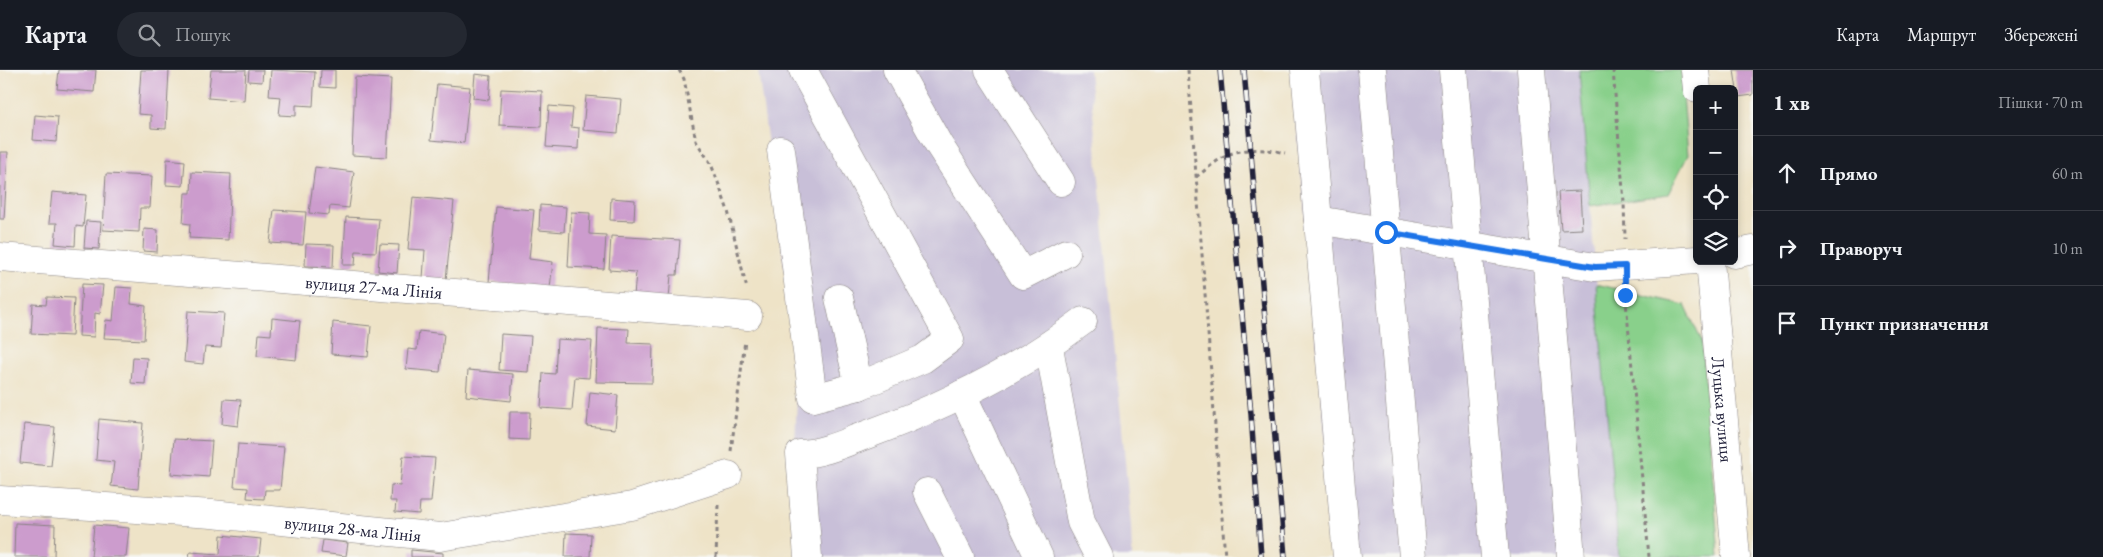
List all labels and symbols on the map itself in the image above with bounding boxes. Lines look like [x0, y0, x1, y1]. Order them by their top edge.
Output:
route start [1375, 221, 1398, 244]
street label: вулиця 27-ма Лінія [305, 270, 443, 303]
route end [1614, 284, 1637, 307]
street label: Луцька вулиця [1707, 355, 1739, 463]
street label: вулиця 28-ма Лінія [283, 510, 422, 547]

